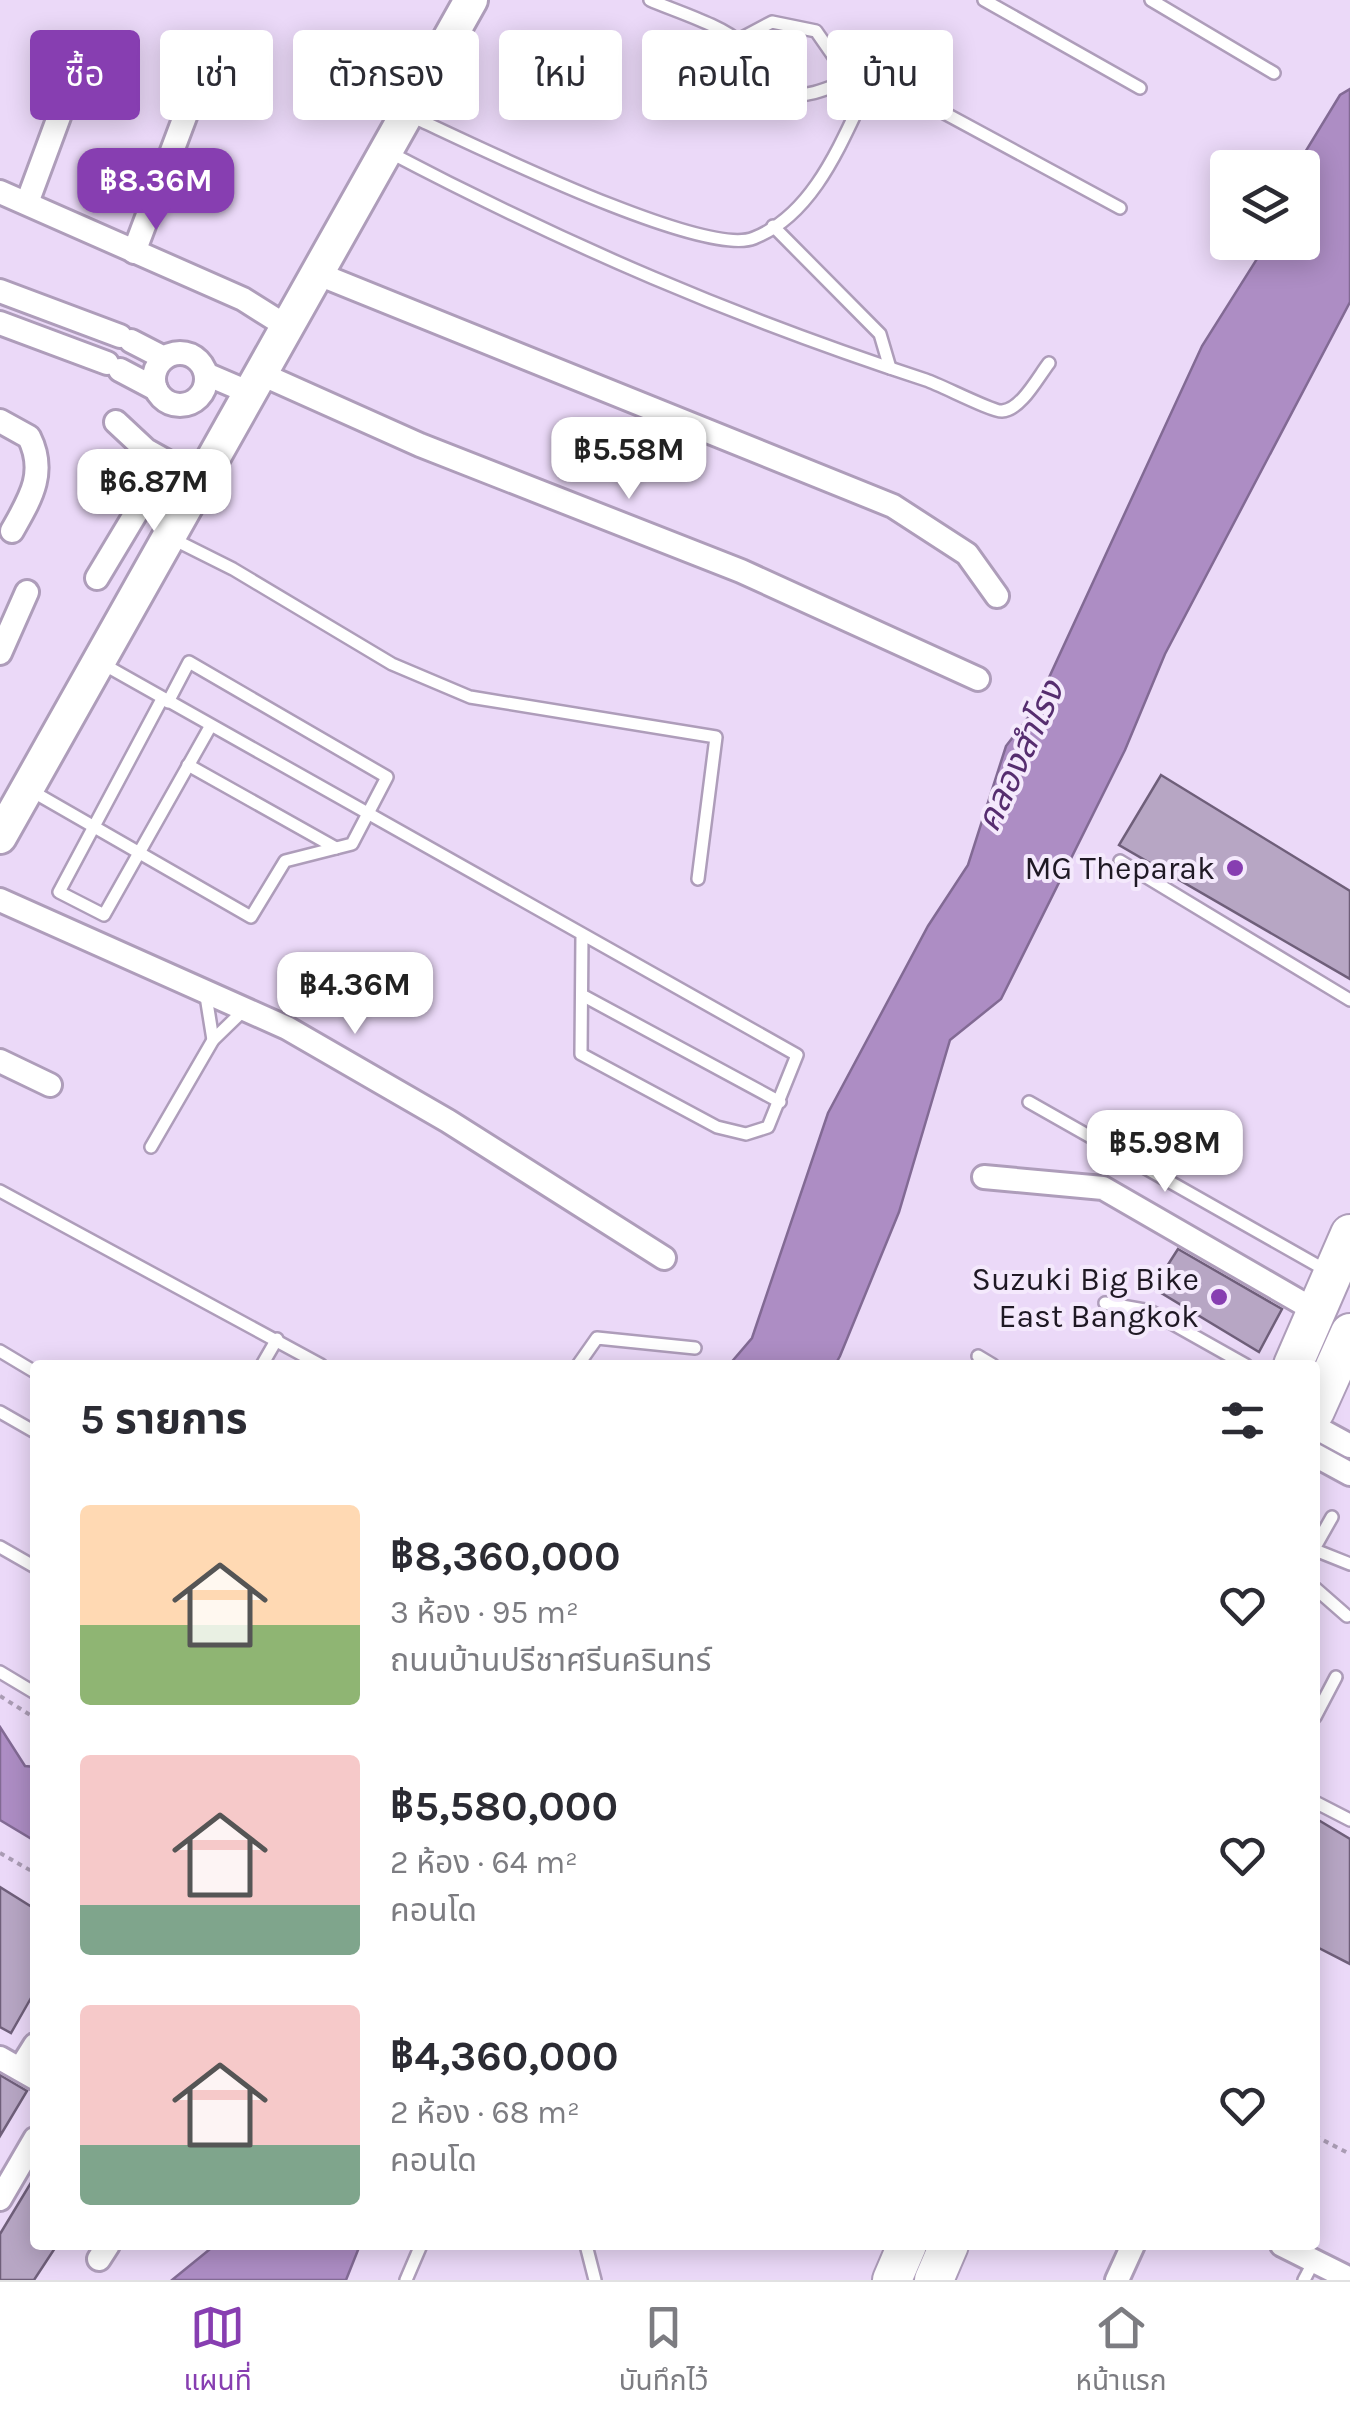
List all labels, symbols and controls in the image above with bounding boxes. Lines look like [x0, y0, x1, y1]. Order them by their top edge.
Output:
chip: ซื้อ [30, 30, 140, 120]
chip: เช่า [160, 30, 273, 120]
chip: ตัวกรอง [293, 30, 479, 120]
chip: ใหม่ [499, 30, 622, 120]
chip: คอนโด [642, 30, 807, 120]
chip: บ้าน [827, 30, 953, 120]
pin: ฿8.36M [75, 148, 237, 233]
map controls [1210, 150, 1320, 260]
button: layers [1210, 150, 1320, 260]
text: ฿8.36M [99, 162, 213, 199]
pin: ฿5.58M [548, 417, 710, 502]
text: ฿5.58M [573, 431, 685, 468]
pin: ฿6.87M [73, 449, 235, 534]
text: ฿6.87M [99, 463, 209, 500]
water label: คลองสำโรง [967, 672, 1074, 838]
place label: MG Theparak [1024, 850, 1215, 887]
marker: MG Theparak [1224, 857, 1246, 879]
pin: ฿4.36M [274, 952, 436, 1037]
text: ฿4.36M [299, 966, 411, 1003]
pin: ฿5.98M [1084, 1110, 1246, 1195]
text: ฿5.98M [1109, 1124, 1221, 1161]
place label: Suzuki Big Bike East Bangkok [972, 1261, 1199, 1335]
marker: Suzuki Big Bike East Bangkok [1208, 1286, 1230, 1308]
icon: filters [1215, 1393, 1270, 1448]
text: 5 รายการ [80, 1394, 247, 1444]
text: ฿8,360,000 [390, 1531, 621, 1581]
icon: home [160, 1545, 280, 1665]
icon: heart [1215, 1578, 1270, 1633]
text: 3 ห้อง · 95 m² [390, 1594, 579, 1631]
text: ถนนบ้านปรีชาศรีนครินทร์ [390, 1642, 711, 1679]
text: ฿5,580,000 [390, 1781, 618, 1831]
icon: home [160, 1795, 280, 1915]
icon: heart [1215, 1828, 1270, 1883]
text: 2 ห้อง · 64 m² [390, 1844, 578, 1881]
text: คอนโด [390, 1892, 477, 1929]
text: ฿4,360,000 [390, 2031, 619, 2081]
icon: home [160, 2045, 280, 2165]
icon: heart [1215, 2078, 1270, 2133]
text: 2 ห้อง · 68 m² [390, 2094, 580, 2131]
text: คอนโด [390, 2142, 477, 2179]
tab: แผนที่ [183, 2300, 252, 2403]
tab: บันทึกไว้ [619, 2300, 709, 2403]
tab: หน้าแรก [1075, 2300, 1167, 2403]

